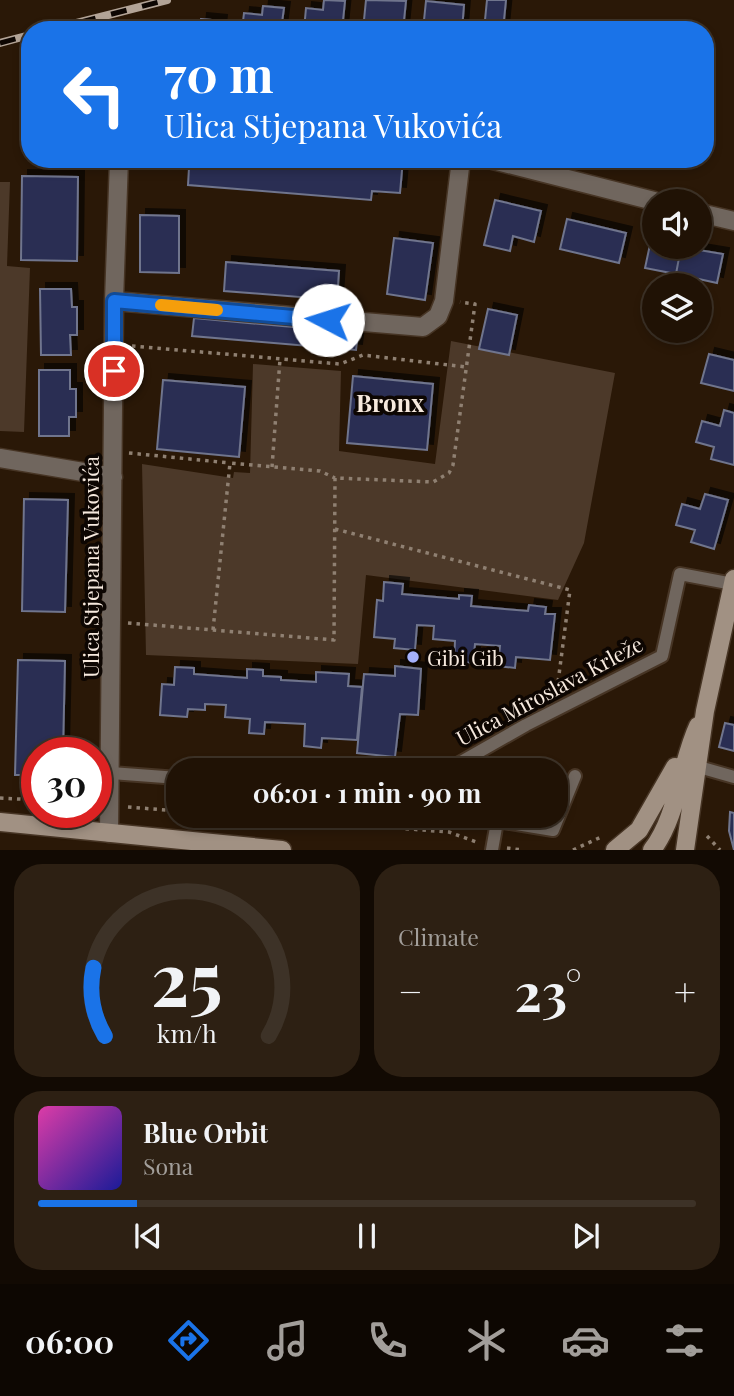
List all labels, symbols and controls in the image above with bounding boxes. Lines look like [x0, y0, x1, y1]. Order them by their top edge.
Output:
text: 70 m [164, 40, 274, 105]
icon: left [49, 49, 140, 140]
text: Ulica Stjepana Vukovića [164, 103, 502, 146]
map controls [642, 189, 712, 343]
button: sound [642, 189, 712, 259]
button: layers [642, 273, 712, 343]
position arrow [291, 283, 365, 357]
pin [84, 341, 144, 401]
icon: arrive [95, 352, 133, 390]
district label: Bronx [356, 386, 424, 418]
street label: Ulica Stjepana Vukovića [76, 456, 104, 678]
street label: Ulica Miroslava Krleže [451, 629, 647, 751]
place label: Gibi Gib [427, 643, 504, 671]
marker: Gibi Gib [405, 649, 421, 665]
speed limit sign: 30 [21, 737, 112, 828]
text: 06:01 · 1 min · 90 m [253, 775, 481, 810]
text: Climate [398, 921, 479, 952]
text: 25 [151, 928, 223, 1025]
text: 23° [515, 956, 582, 1025]
text: − [398, 965, 423, 1016]
text: + [674, 965, 696, 1016]
text: km/h [157, 1016, 217, 1049]
text: Blue Orbit [143, 1115, 268, 1150]
text: Sona [143, 1150, 193, 1181]
icon: previous [129, 1217, 167, 1255]
icon: pause [348, 1217, 386, 1255]
icon: next [567, 1217, 605, 1255]
icon: directions [164, 1316, 213, 1365]
icon: music [263, 1316, 312, 1365]
icon: phone [363, 1316, 412, 1365]
icon: climate [462, 1316, 511, 1365]
icon: car [561, 1316, 610, 1365]
icon: filters [660, 1316, 709, 1365]
text: 06:00 [25, 1319, 114, 1362]

